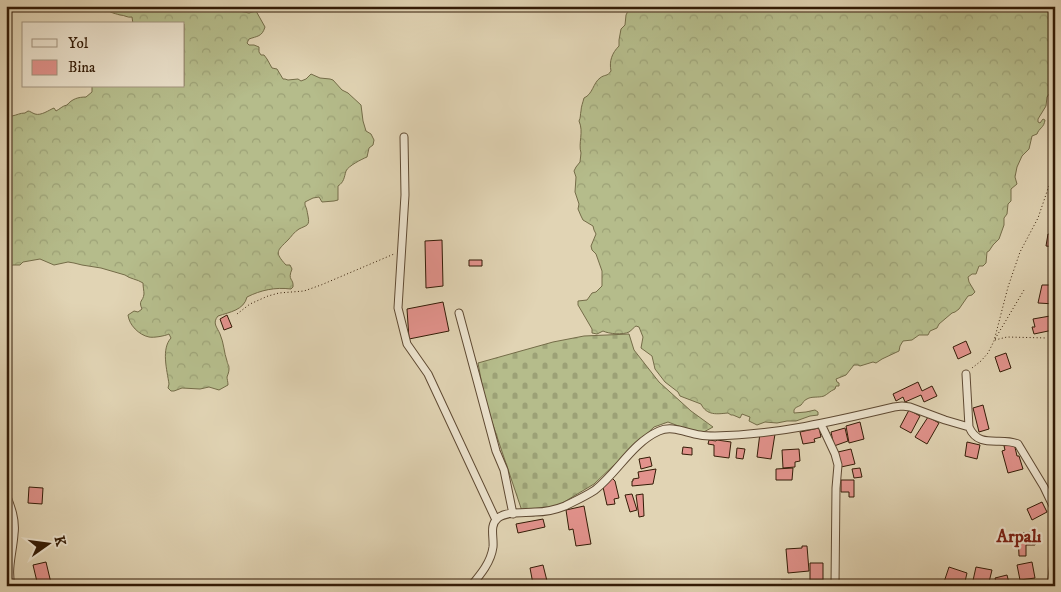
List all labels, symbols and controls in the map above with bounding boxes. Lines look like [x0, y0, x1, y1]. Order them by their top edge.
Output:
legend [22, 22, 185, 88]
text: Yol [68, 34, 89, 53]
text: Bina [68, 58, 96, 77]
north arrow [22, 520, 72, 570]
district label: Arpalı [996, 526, 1042, 548]
text: K [50, 534, 70, 549]

